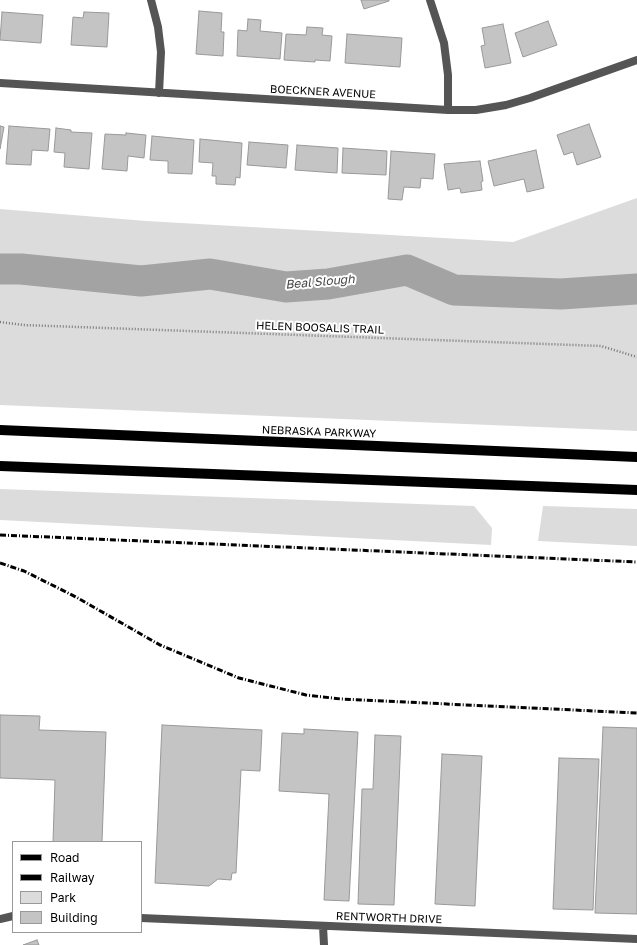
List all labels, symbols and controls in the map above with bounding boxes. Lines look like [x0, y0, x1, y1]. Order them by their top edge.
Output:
street label: BOECKNER AVENUE [270, 83, 376, 101]
water label: Beal Slough [285, 272, 355, 292]
street label: HELEN BOOSALIS TRAIL [256, 319, 384, 337]
street label: NEBRASKA PARKWAY [262, 423, 376, 441]
legend [12, 841, 142, 933]
text: Road [50, 850, 79, 865]
text: Railway [50, 870, 95, 885]
text: Park [50, 890, 76, 905]
text: Building [50, 910, 98, 925]
street label: RENTWORTH DRIVE [336, 910, 442, 926]

